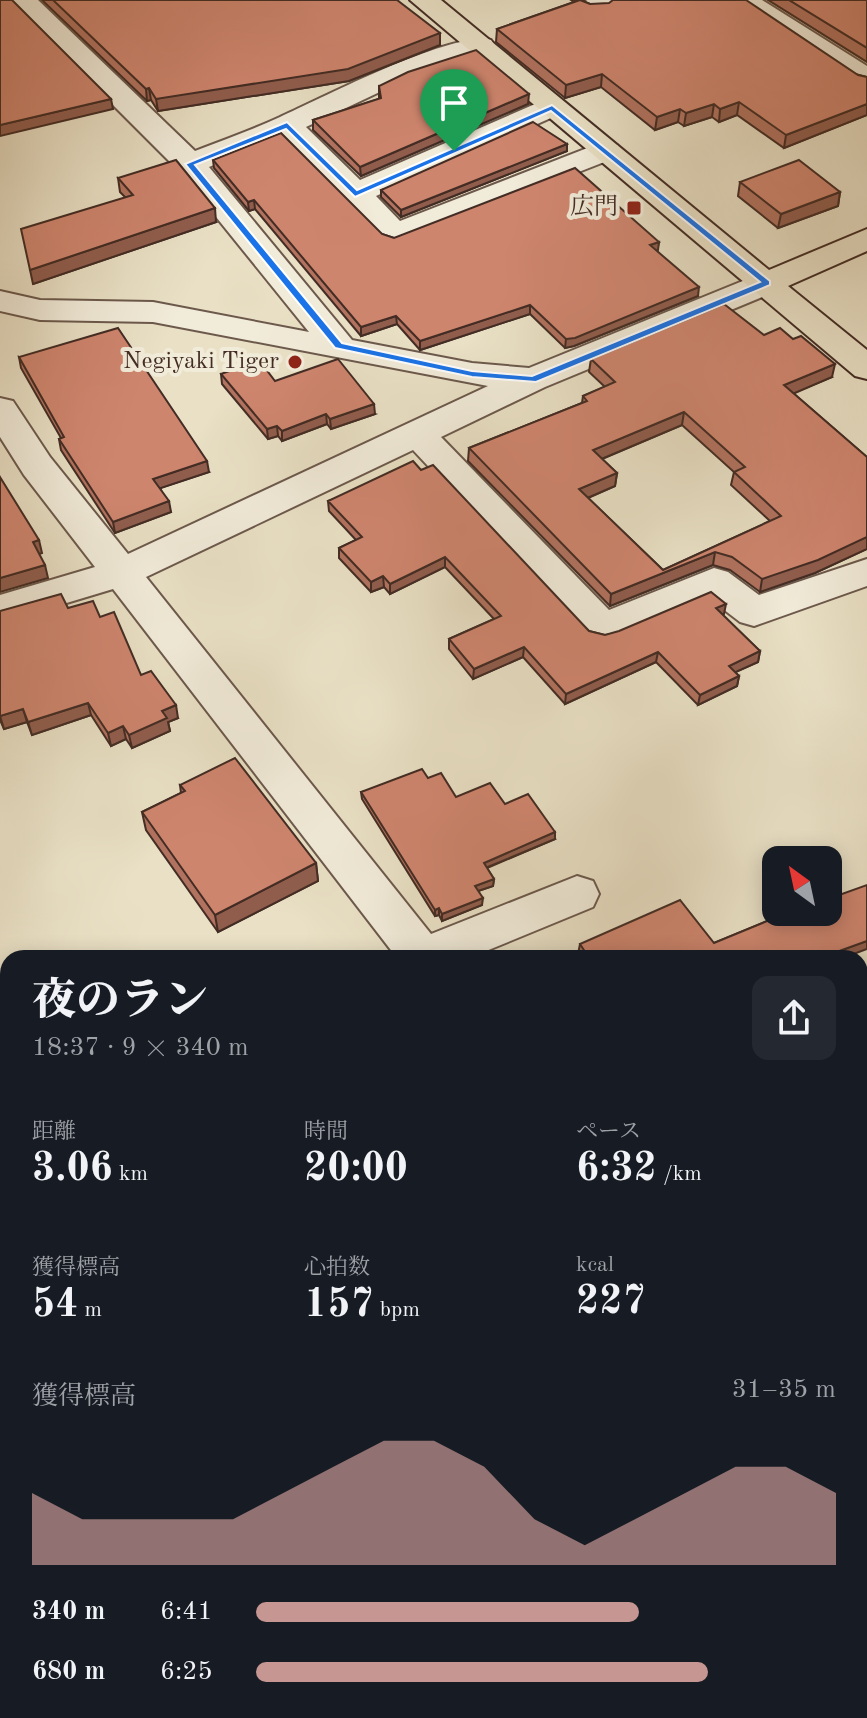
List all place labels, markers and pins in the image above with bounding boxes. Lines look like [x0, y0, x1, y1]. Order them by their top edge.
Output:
pin [420, 69, 488, 151]
place label: 広門 [570, 193, 618, 220]
marker: 広門 [625, 199, 643, 217]
place label: Negiyaki Tiger [123, 350, 279, 374]
marker: Negiyaki Tiger [286, 353, 304, 371]

